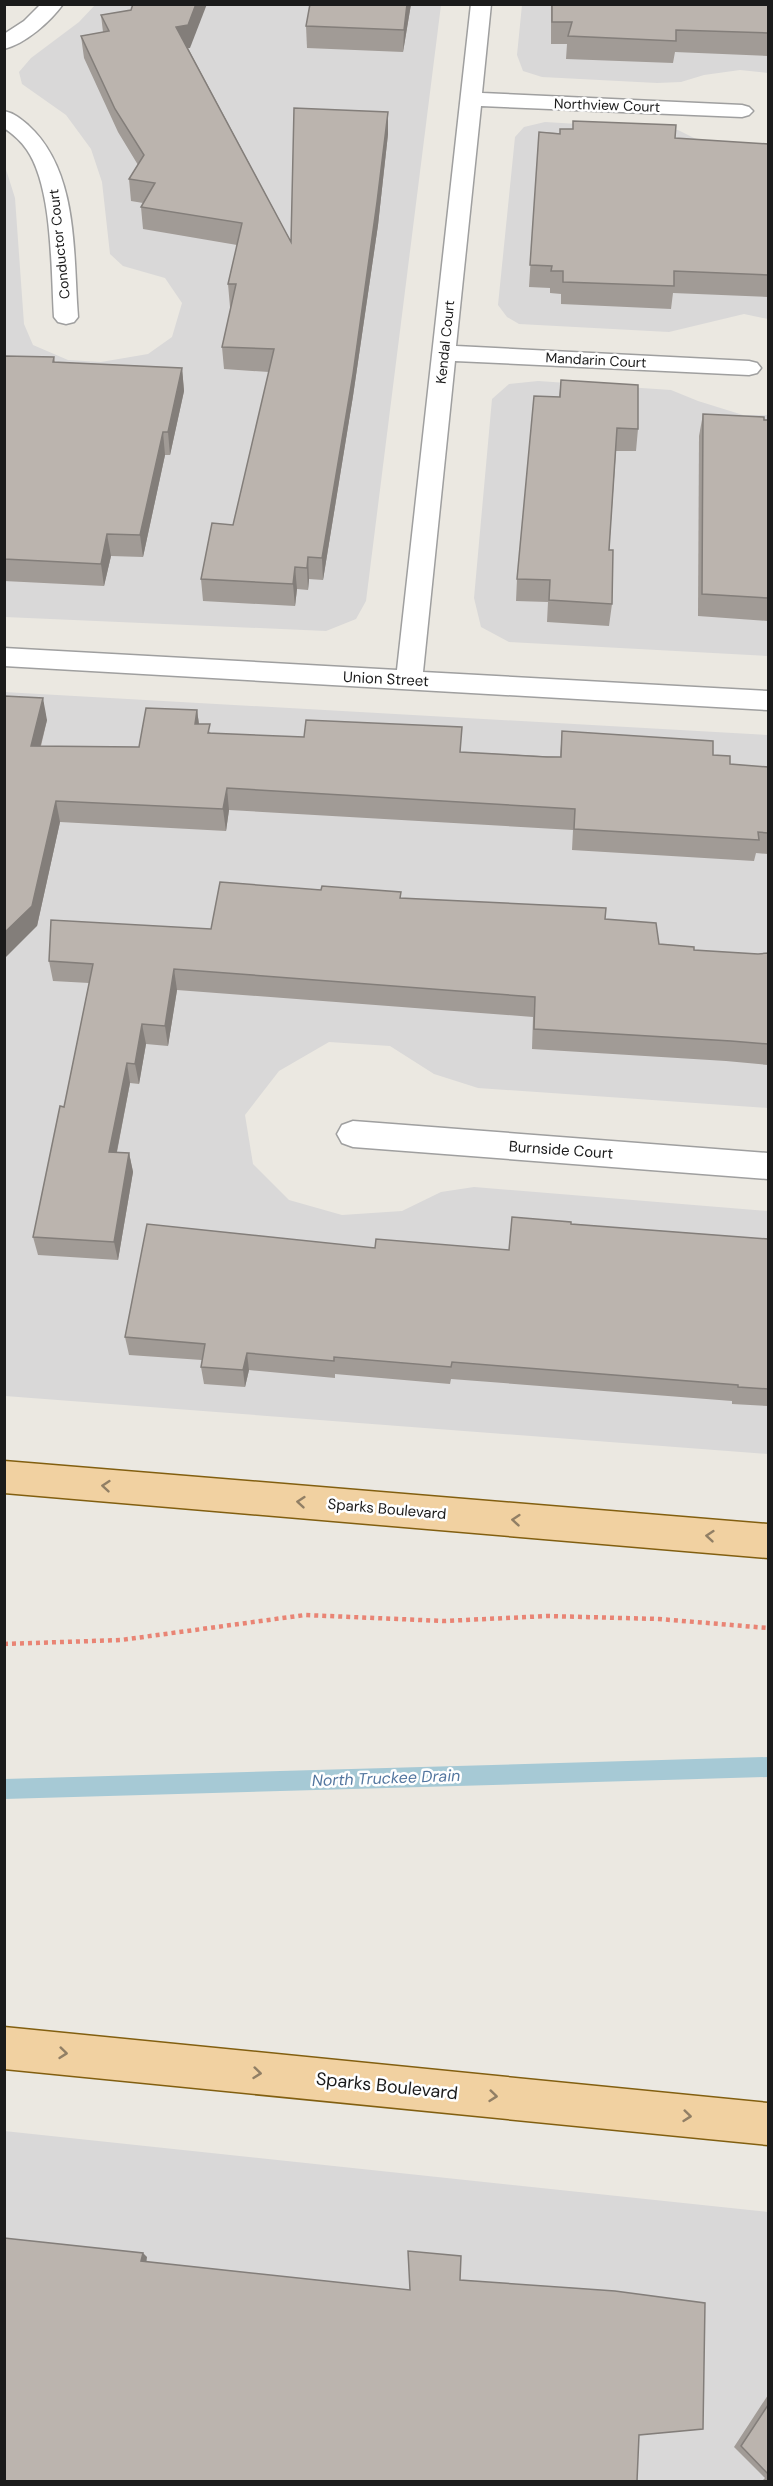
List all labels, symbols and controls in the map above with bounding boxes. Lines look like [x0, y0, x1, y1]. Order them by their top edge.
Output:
street label: Northview Court [554, 94, 660, 116]
street label: Conductor Court [44, 188, 74, 300]
street label: Kendal Court [432, 299, 458, 385]
street label: Mandarin Court [545, 348, 647, 372]
street label: Union Street [343, 667, 430, 691]
street label: Burnside Court [508, 1136, 614, 1164]
one-way arrow [102, 1479, 111, 1492]
street label: Sparks Boulevard [327, 1494, 447, 1524]
one-way arrow [296, 1496, 305, 1509]
one-way arrow [511, 1514, 520, 1527]
one-way arrow [706, 1530, 715, 1543]
water label: North Truckee Drain [311, 1765, 461, 1791]
one-way arrow [58, 2046, 67, 2059]
one-way arrow [252, 2066, 261, 2079]
street label: Sparks Boulevard [315, 2067, 459, 2105]
one-way arrow [488, 2090, 497, 2102]
one-way arrow [682, 2109, 691, 2122]

